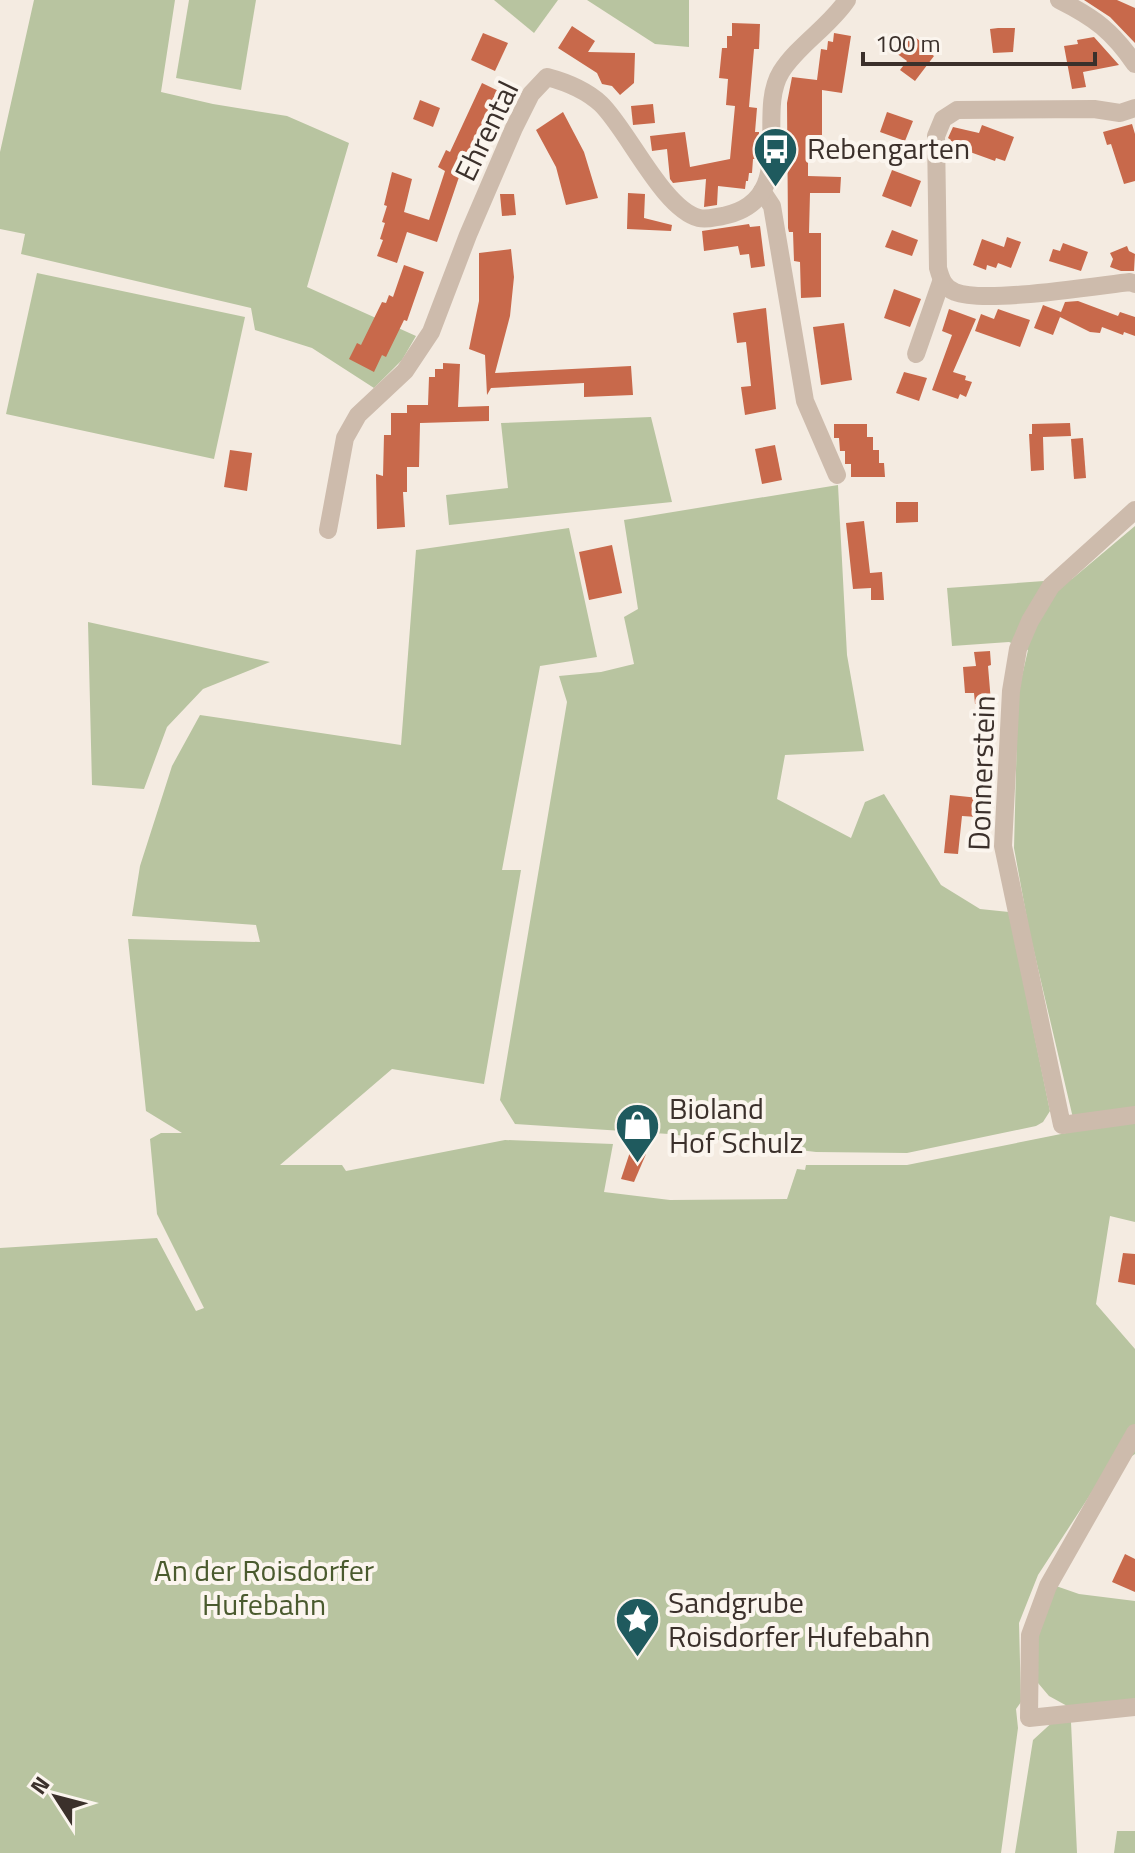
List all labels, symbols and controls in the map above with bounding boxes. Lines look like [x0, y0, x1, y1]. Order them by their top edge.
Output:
scale bar [863, 16, 1095, 66]
text: 100 m [875, 25, 941, 61]
street label: Ehrental [442, 73, 530, 188]
bus stop icon: Rebengarten [752, 125, 800, 188]
place label: Rebengarten [807, 125, 970, 171]
street label: Donnerstein [955, 695, 1007, 851]
place label: Bioland Hof Schulz [669, 1085, 803, 1165]
shop icon: Bioland Hof Schulz [614, 1102, 662, 1165]
park label: An der Roisdorfer Hufebahn [154, 1547, 374, 1627]
place label: Sandgrube Roisdorfer Hufebahn [668, 1579, 930, 1659]
place icon: Sandgrube Roisdorfer Hufebahn [613, 1596, 661, 1659]
north arrow [16, 1757, 96, 1837]
text: N [22, 1769, 58, 1801]

